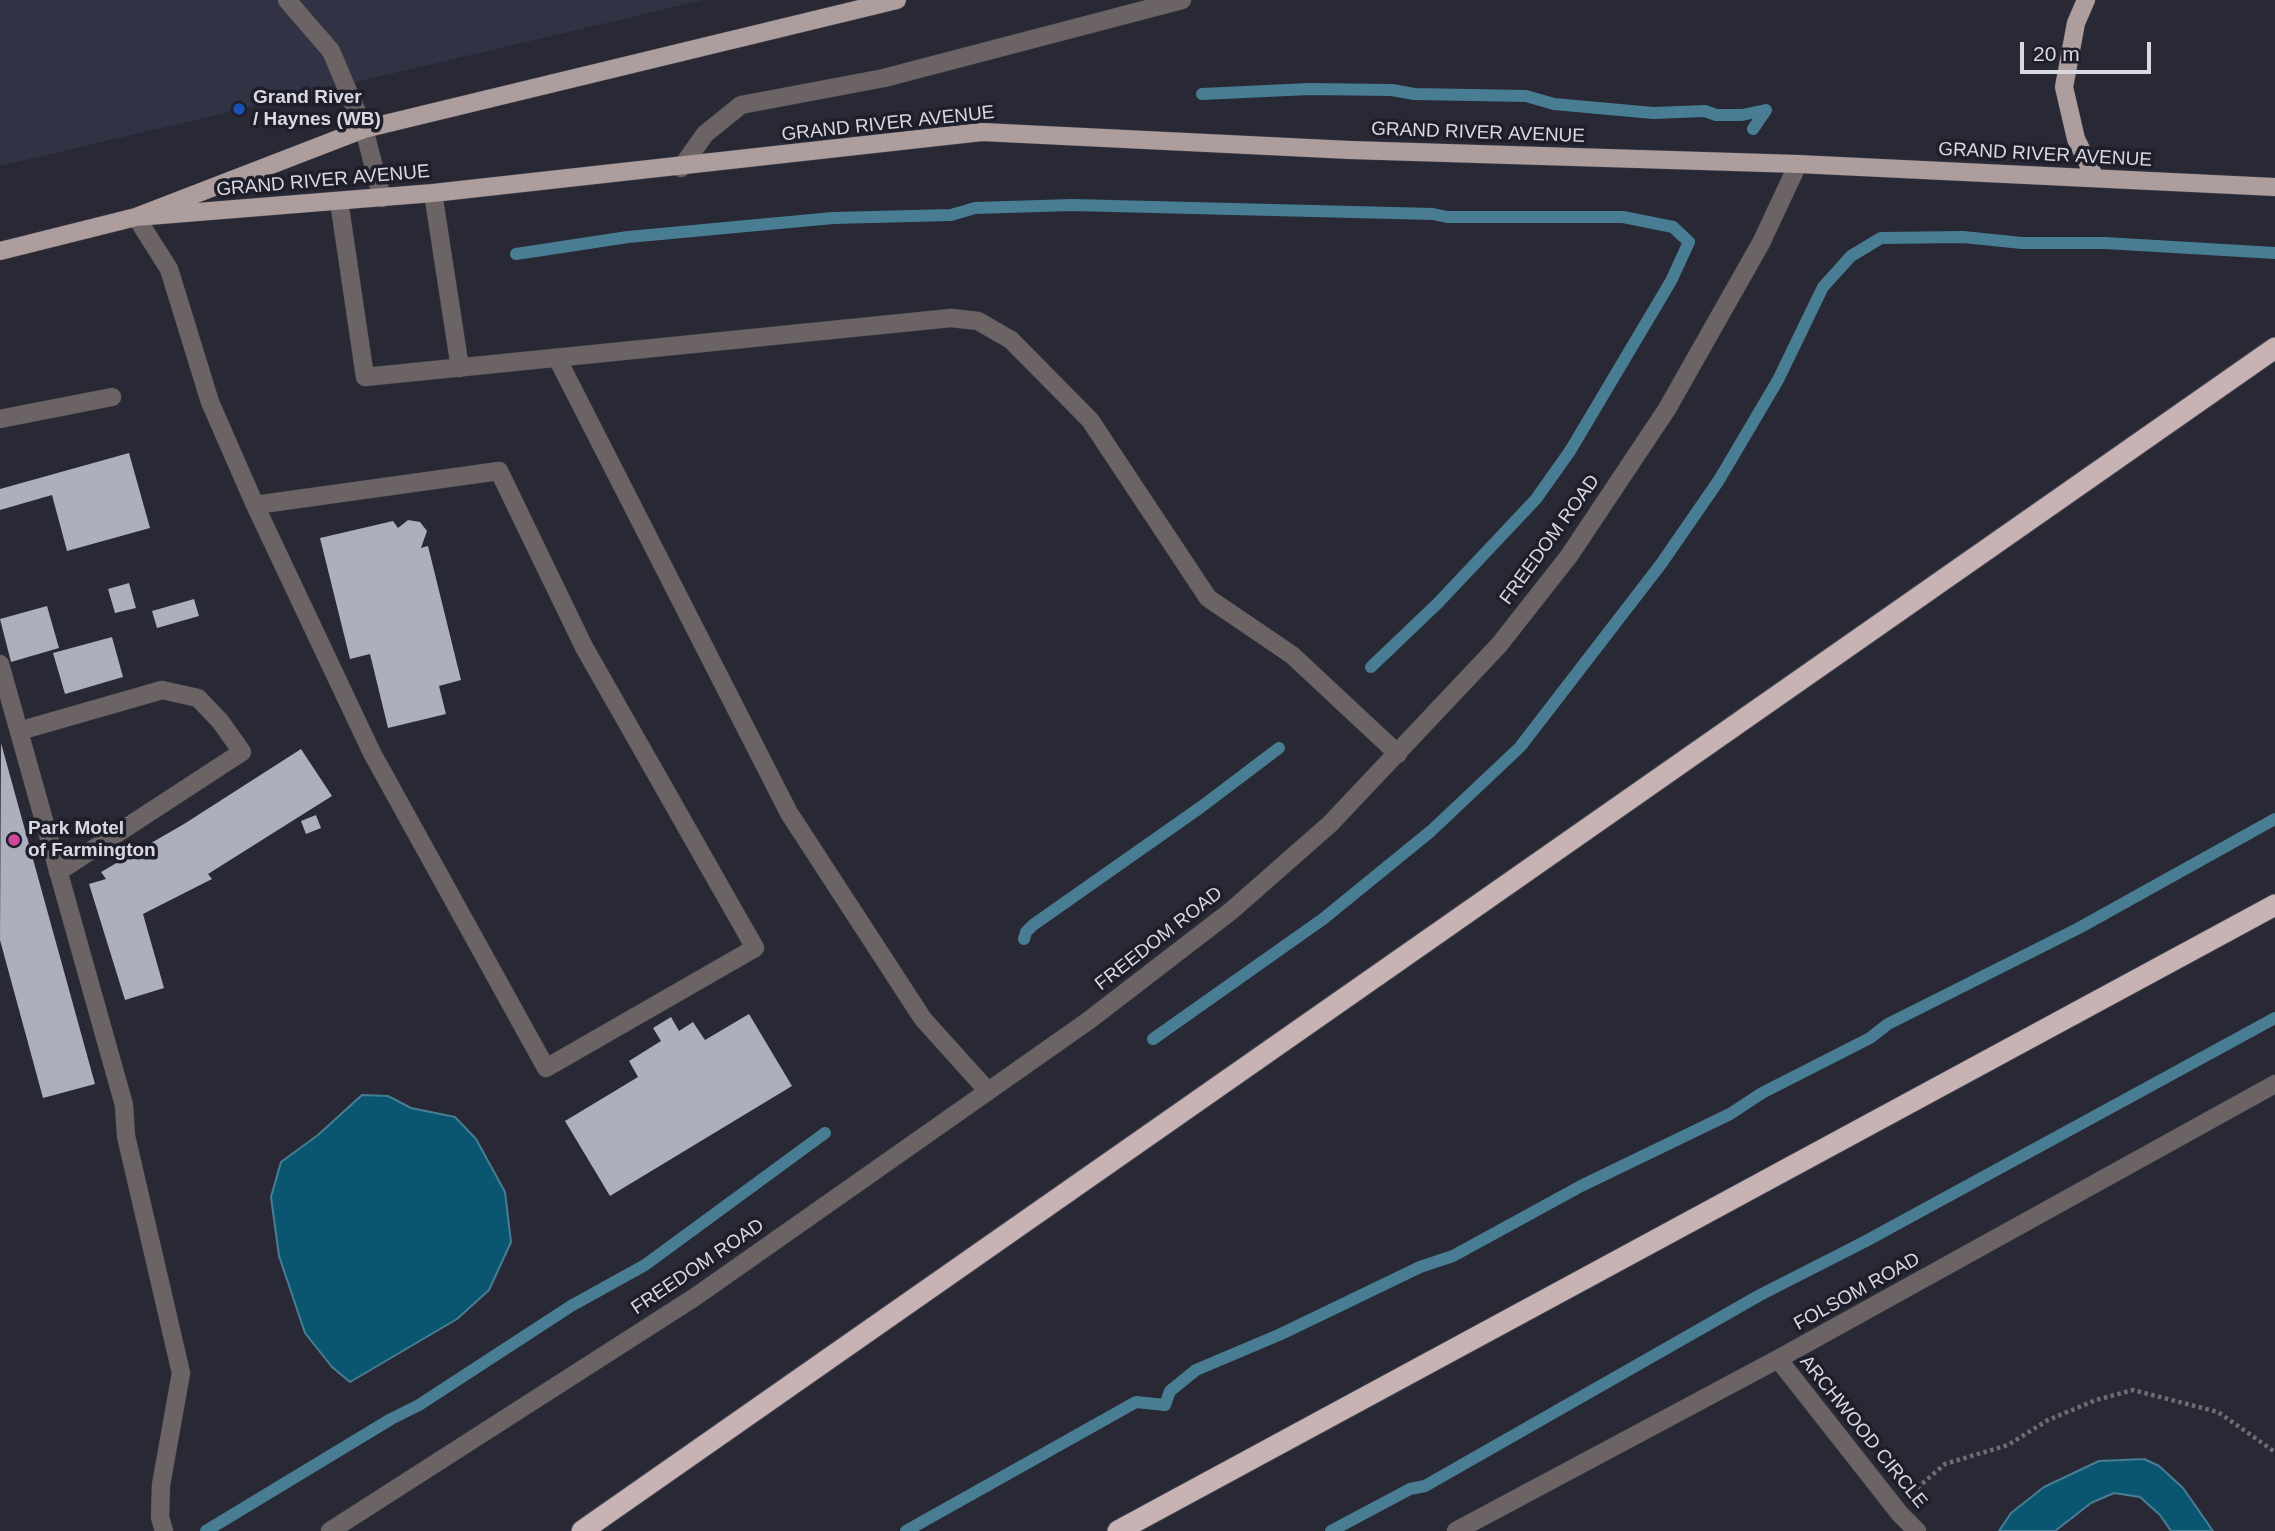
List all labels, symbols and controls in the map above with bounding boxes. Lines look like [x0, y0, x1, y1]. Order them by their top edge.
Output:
scale bar [2023, 28, 2154, 72]
text: 20 m [2033, 42, 2080, 65]
place label: Grand River / Haynes (WB) [253, 87, 381, 131]
marker: Grand River / Haynes (WB) [231, 101, 247, 117]
street label: GRAND RIVER AVENUE [780, 101, 996, 147]
street label: GRAND RIVER AVENUE [1371, 118, 1585, 148]
street label: GRAND RIVER AVENUE [1938, 138, 2152, 172]
street label: GRAND RIVER AVENUE [215, 160, 431, 202]
street label: FREEDOM ROAD [1495, 471, 1605, 609]
place label: Park Motel of Farmington [28, 818, 156, 862]
marker: Park Motel of Farmington [6, 832, 22, 848]
street label: FREEDOM ROAD [1091, 882, 1227, 996]
street label: FREEDOM ROAD [627, 1214, 769, 1320]
street label: FOLSOM ROAD [1790, 1248, 1924, 1336]
street label: ARCHWOOD CIRCLE [1794, 1351, 1932, 1513]

